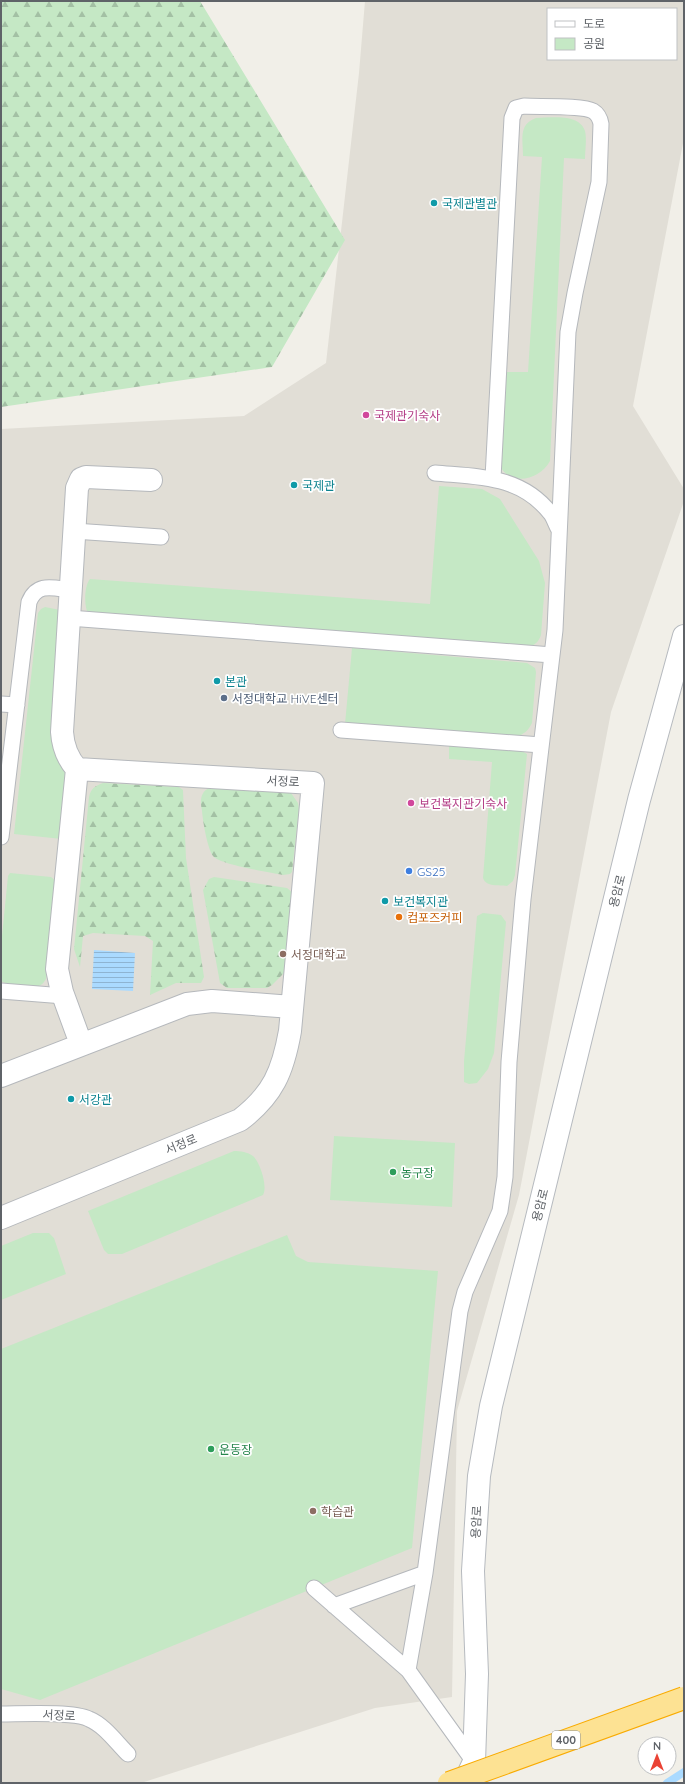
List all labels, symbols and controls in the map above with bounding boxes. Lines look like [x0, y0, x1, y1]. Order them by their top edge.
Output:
legend [547, 8, 677, 60]
text: 도로 [583, 16, 605, 31]
text: 공원 [583, 36, 605, 51]
place label: 국제관별관 [442, 196, 497, 211]
marker: 국제관별관 [429, 198, 439, 208]
place label: 국제관기숙사 [374, 408, 440, 423]
marker: 국제관기숙사 [361, 410, 371, 420]
place label: 국제관 [302, 478, 335, 493]
marker: 국제관 [289, 480, 299, 490]
place label: 본관 [225, 674, 247, 689]
marker: 본관 [212, 676, 222, 686]
place label: 서정대학교 HiVE센터 [232, 691, 339, 706]
marker: 서정대학교 HiVE센터 [219, 693, 229, 703]
street label: 서정로 [266, 773, 300, 789]
place label: 보건복지관기숙사 [419, 796, 507, 811]
marker: 보건복지관기숙사 [406, 798, 416, 808]
place label: GS25 [417, 864, 445, 879]
marker: GS25 [404, 866, 414, 876]
street label: 용암로 [606, 873, 628, 909]
place label: 보건복지관 [393, 894, 448, 909]
marker: 보건복지관 [380, 896, 390, 906]
place label: 컴포즈커피 [407, 910, 462, 925]
marker: 컴포즈커피 [394, 912, 404, 922]
place label: 서정대학교 [291, 947, 346, 962]
marker: 서정대학교 [278, 949, 288, 959]
place label: 서강관 [79, 1092, 112, 1107]
marker: 서강관 [66, 1094, 76, 1104]
street label: 서정로 [163, 1131, 199, 1157]
place label: 농구장 [401, 1165, 434, 1180]
marker: 농구장 [388, 1167, 398, 1177]
street label: 용암로 [529, 1187, 551, 1223]
place label: 운동장 [219, 1442, 252, 1457]
marker: 운동장 [206, 1444, 216, 1454]
place label: 학습관 [321, 1504, 354, 1519]
street label: 용암로 [468, 1505, 484, 1539]
marker: 학습관 [308, 1506, 318, 1516]
street label: 서정로 [42, 1707, 76, 1723]
road number: 400 [552, 1731, 580, 1749]
north arrow [637, 1736, 677, 1776]
text: N [653, 1739, 661, 1753]

